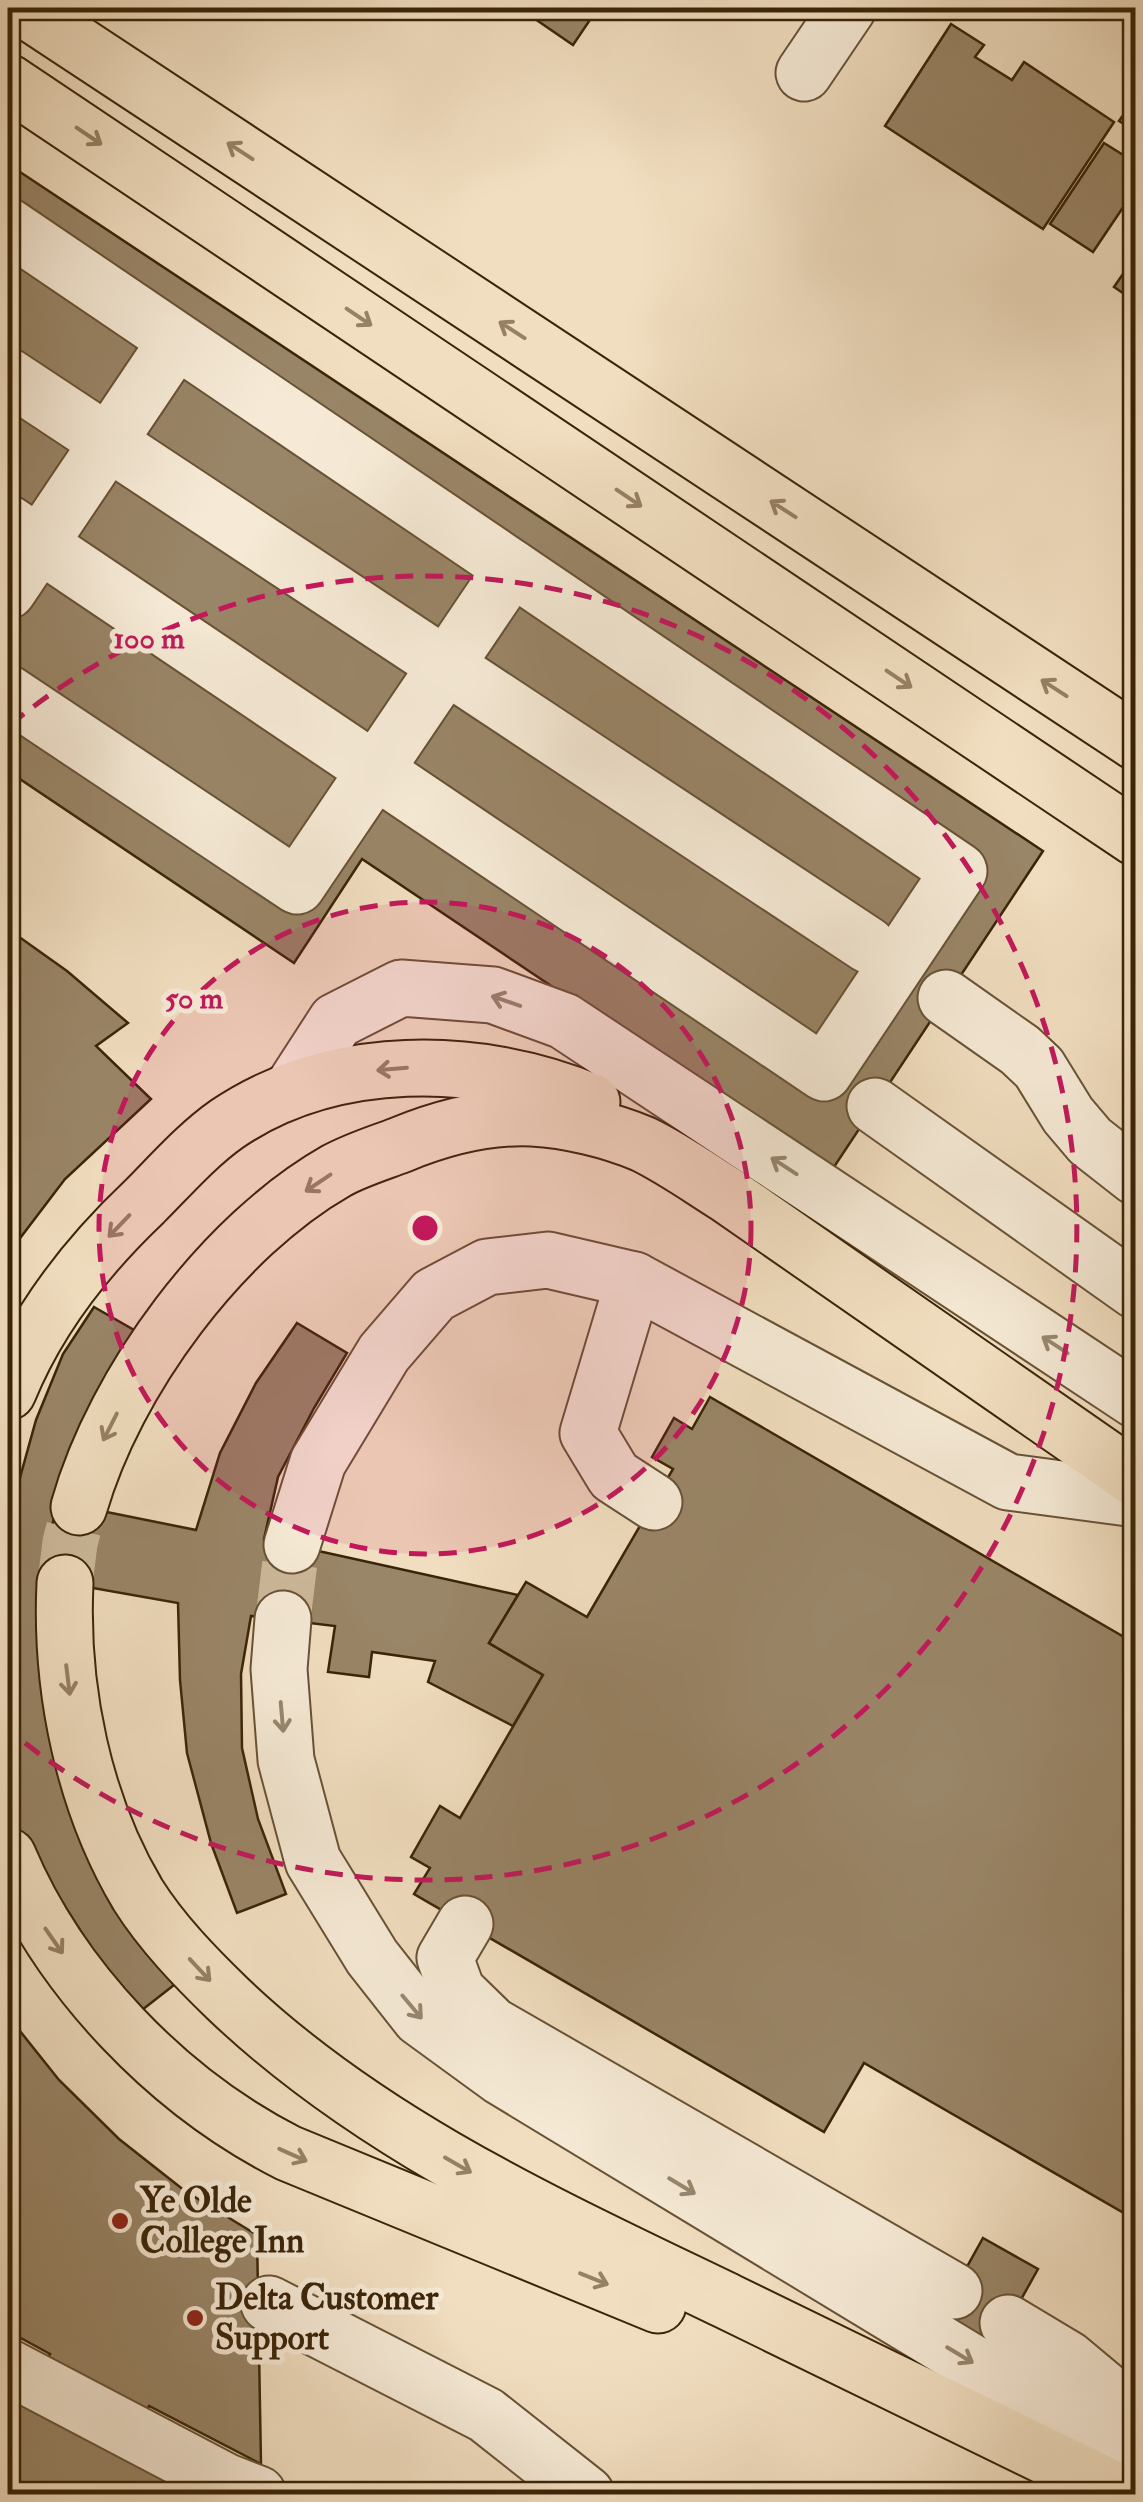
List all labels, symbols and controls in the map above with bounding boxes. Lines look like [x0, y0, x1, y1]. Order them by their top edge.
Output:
one-way arrow [74, 126, 102, 147]
one-way arrow [227, 141, 255, 162]
one-way arrow [344, 306, 372, 327]
one-way arrow [498, 320, 526, 341]
one-way arrow [614, 487, 642, 508]
one-way arrow [769, 499, 797, 520]
text: 100 m [114, 620, 185, 657]
one-way arrow [884, 668, 912, 689]
one-way arrow [1041, 678, 1069, 699]
text: 50 m [165, 980, 224, 1017]
one-way arrow [490, 990, 522, 1008]
one-way arrow [376, 1059, 409, 1078]
one-way arrow [770, 1156, 798, 1177]
one-way arrow [305, 1173, 332, 1193]
centre of rings [407, 1210, 443, 1246]
one-way arrow [107, 1213, 132, 1238]
one-way arrow [1041, 1335, 1069, 1356]
one-way arrow [100, 1412, 119, 1442]
one-way arrow [59, 1663, 78, 1695]
one-way arrow [273, 1700, 292, 1732]
one-way arrow [43, 1926, 64, 1954]
one-way arrow [188, 1957, 211, 1982]
one-way arrow [400, 1994, 423, 2019]
one-way arrow [277, 2147, 308, 2165]
one-way arrow [443, 2155, 473, 2175]
one-way arrow [667, 2176, 696, 2197]
place label: Ye Olde College Inn [139, 2179, 304, 2263]
marker: Ye Olde College Inn [109, 2210, 131, 2232]
one-way arrow [578, 2271, 608, 2289]
place label: Delta Customer Support [215, 2276, 439, 2360]
marker: Delta Customer Support [184, 2307, 206, 2329]
one-way arrow [945, 2345, 973, 2365]

